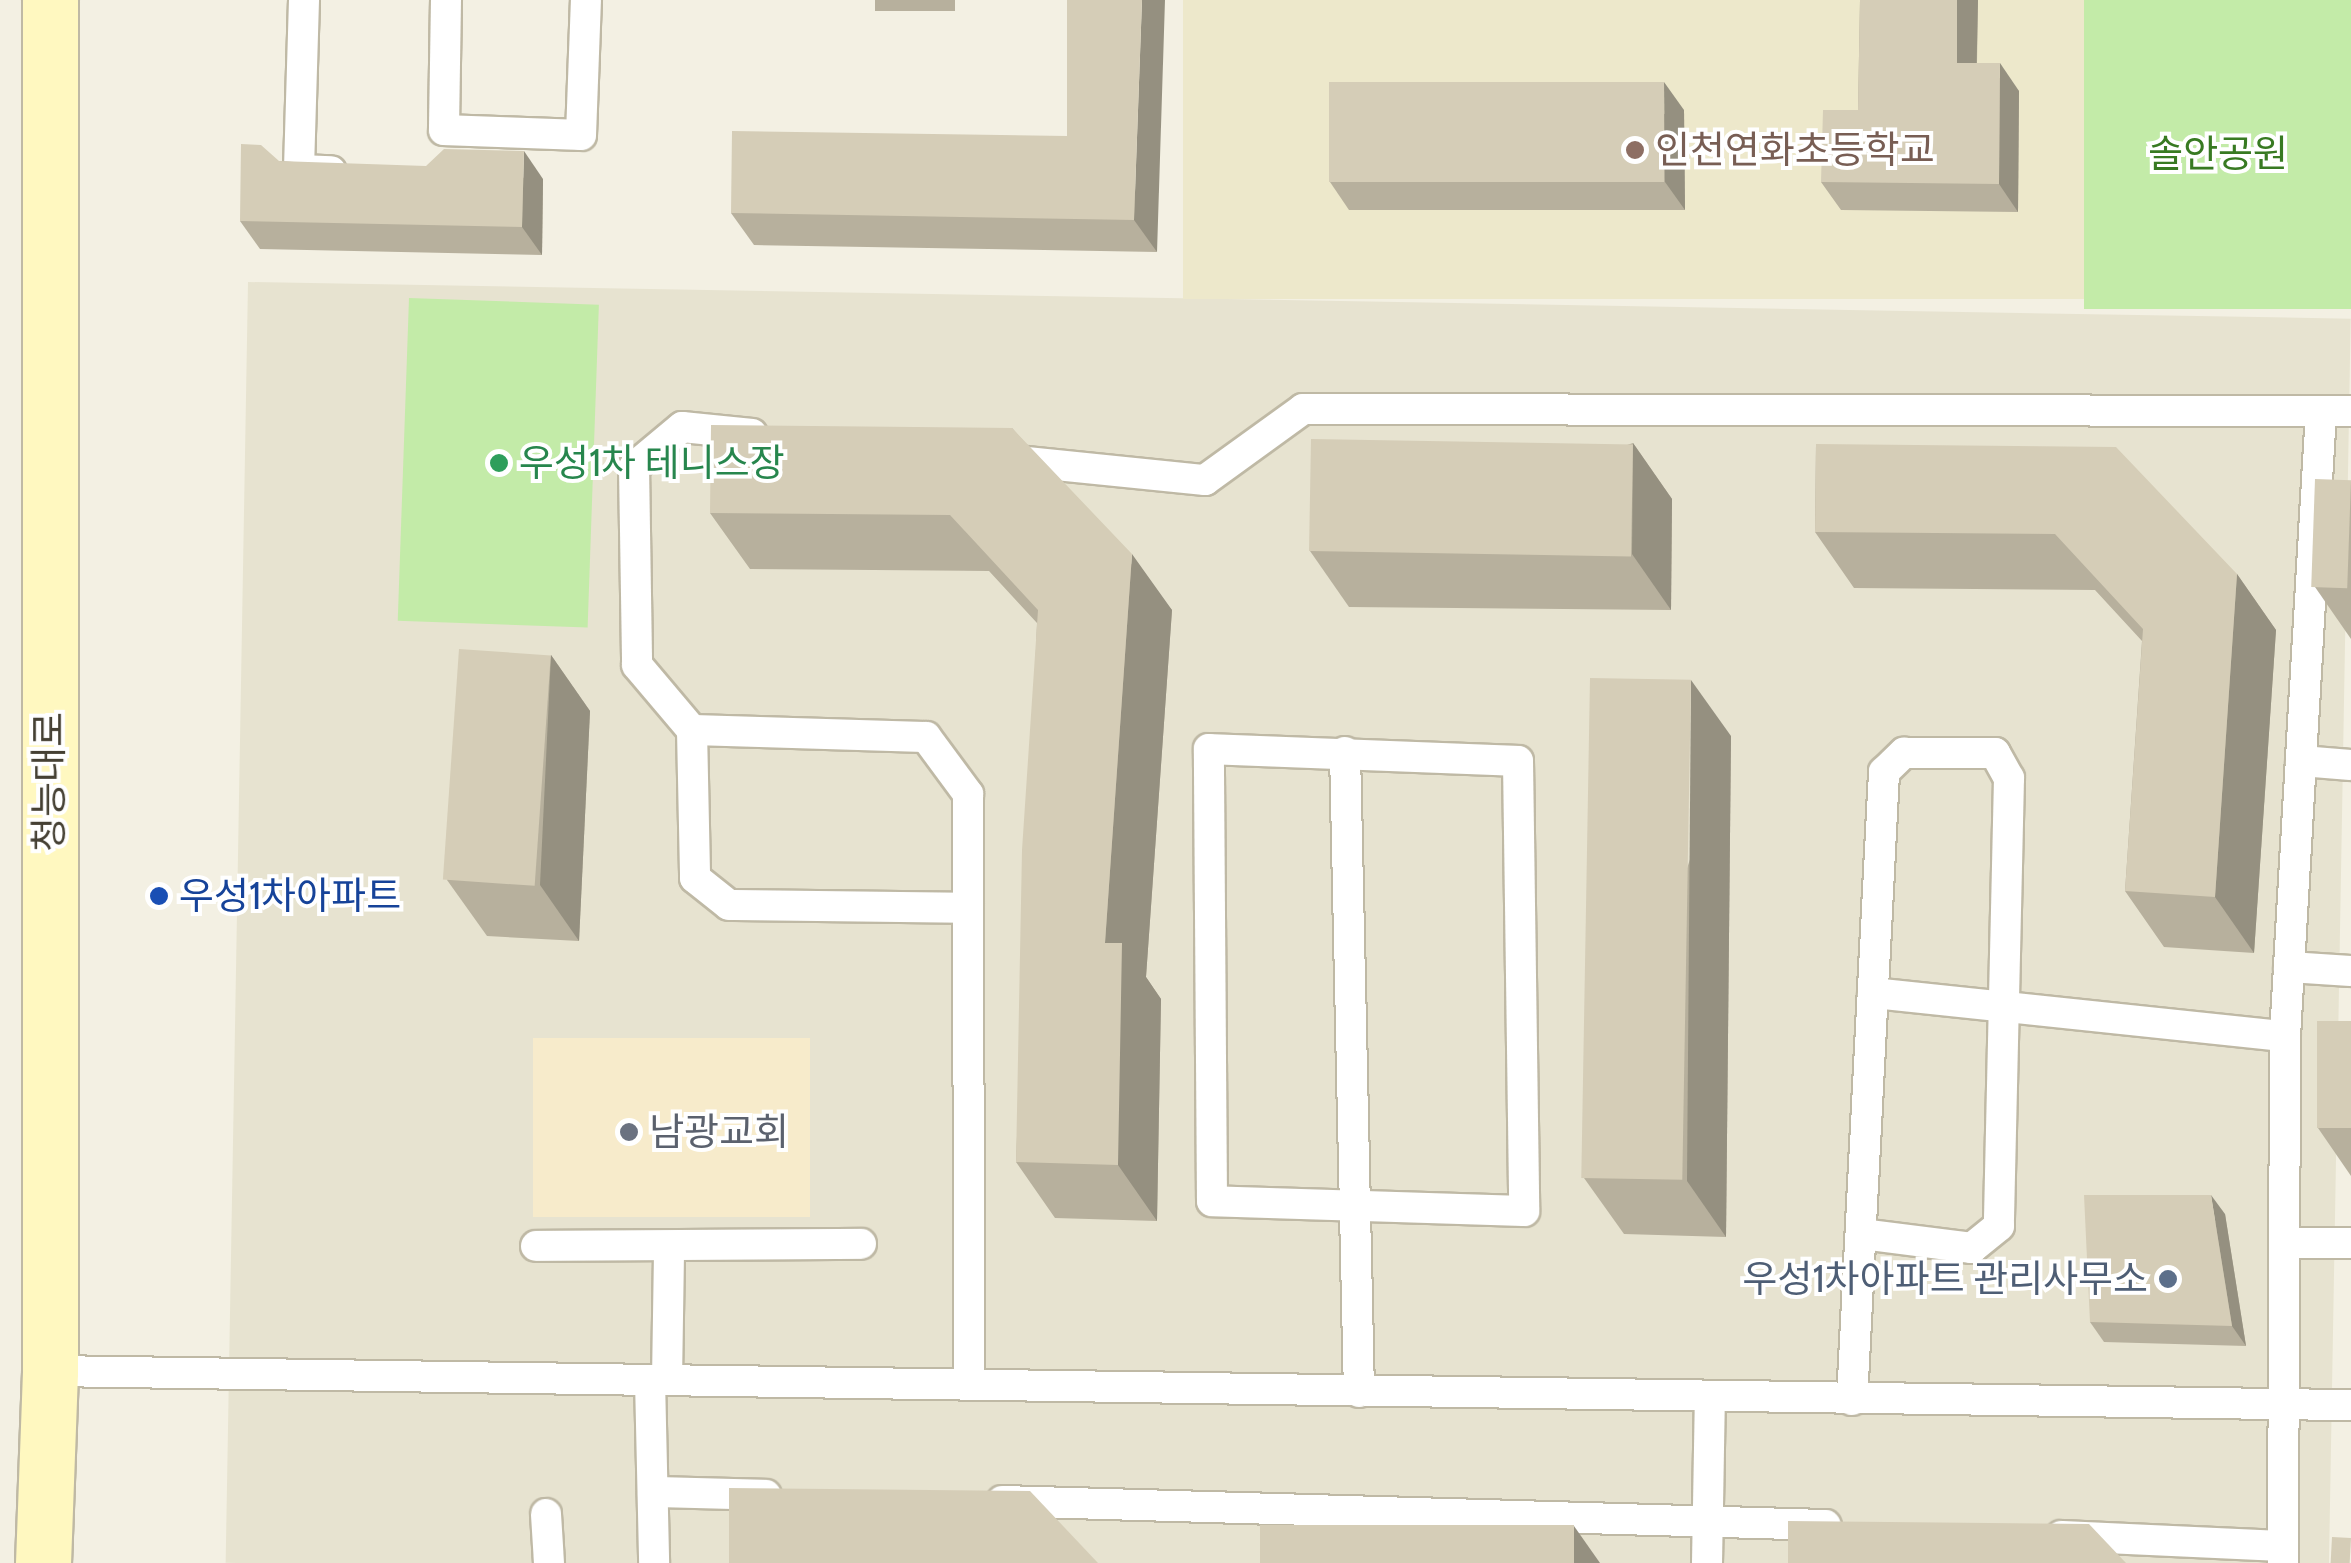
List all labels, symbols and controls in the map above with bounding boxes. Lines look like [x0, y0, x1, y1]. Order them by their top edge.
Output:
place label: 인천연화초등학교 [1655, 127, 1935, 173]
park label: 솔안공원 [2148, 131, 2288, 177]
marker: 인천연화초등학교 [1624, 139, 1646, 161]
place label: 우성1차 테니스장 [519, 440, 785, 486]
marker: 우성1차 테니스장 [488, 452, 510, 474]
street label: 청능대로 [26, 712, 72, 852]
place label: 우성1차아파트 [179, 873, 401, 919]
marker: 우성1차아파트 [148, 885, 170, 907]
place label: 남광교회 [649, 1109, 789, 1155]
marker: 남광교회 [618, 1121, 640, 1143]
place label: 우성1차아파트 관리사무소 [1743, 1256, 2148, 1302]
marker: 우성1차아파트 관리사무소 [2157, 1268, 2179, 1290]

